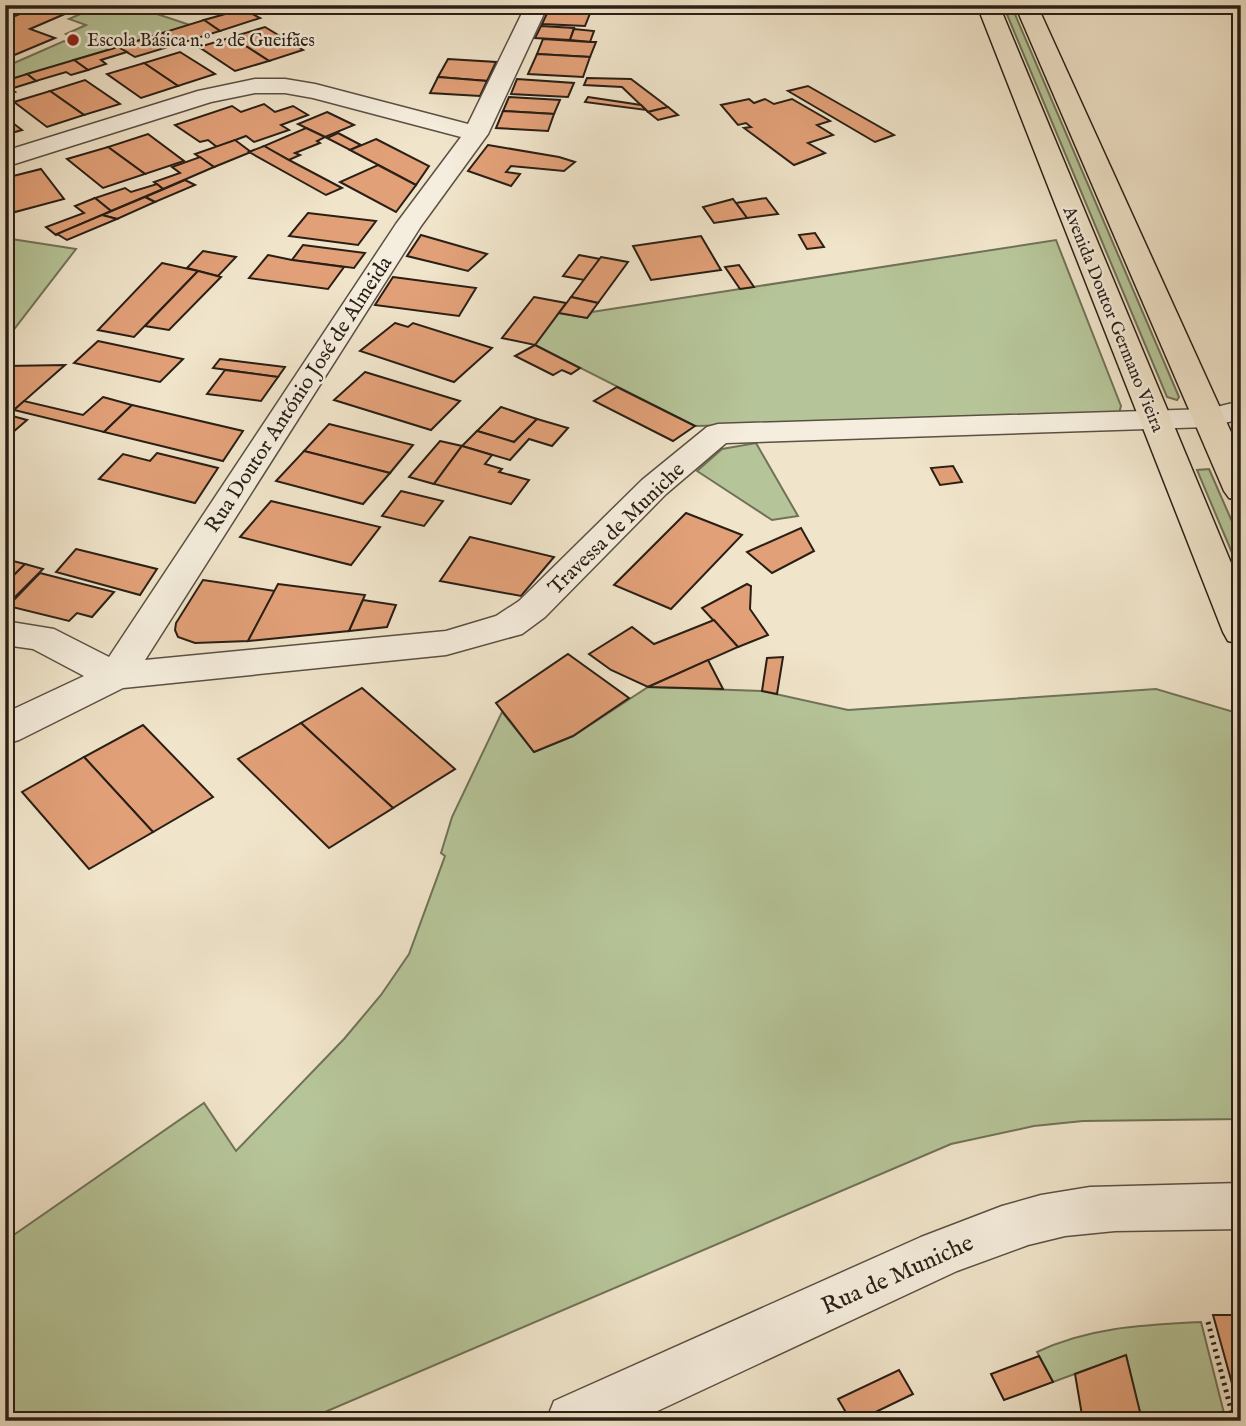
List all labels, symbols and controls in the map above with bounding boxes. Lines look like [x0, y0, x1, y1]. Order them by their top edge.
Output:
place label: Escola Básica n.º 2 de Gueifães [87, 30, 315, 53]
marker: Escola Básica n.º 2 de Gueifães [65, 32, 81, 48]
street label: Avenida Doutor Germano Vieira [1056, 202, 1169, 436]
street label: Rua Doutor António José de Almeida [200, 251, 399, 538]
street label: Travessa de Muniche [543, 457, 691, 601]
street label: Rua de Muniche [817, 1228, 978, 1323]

